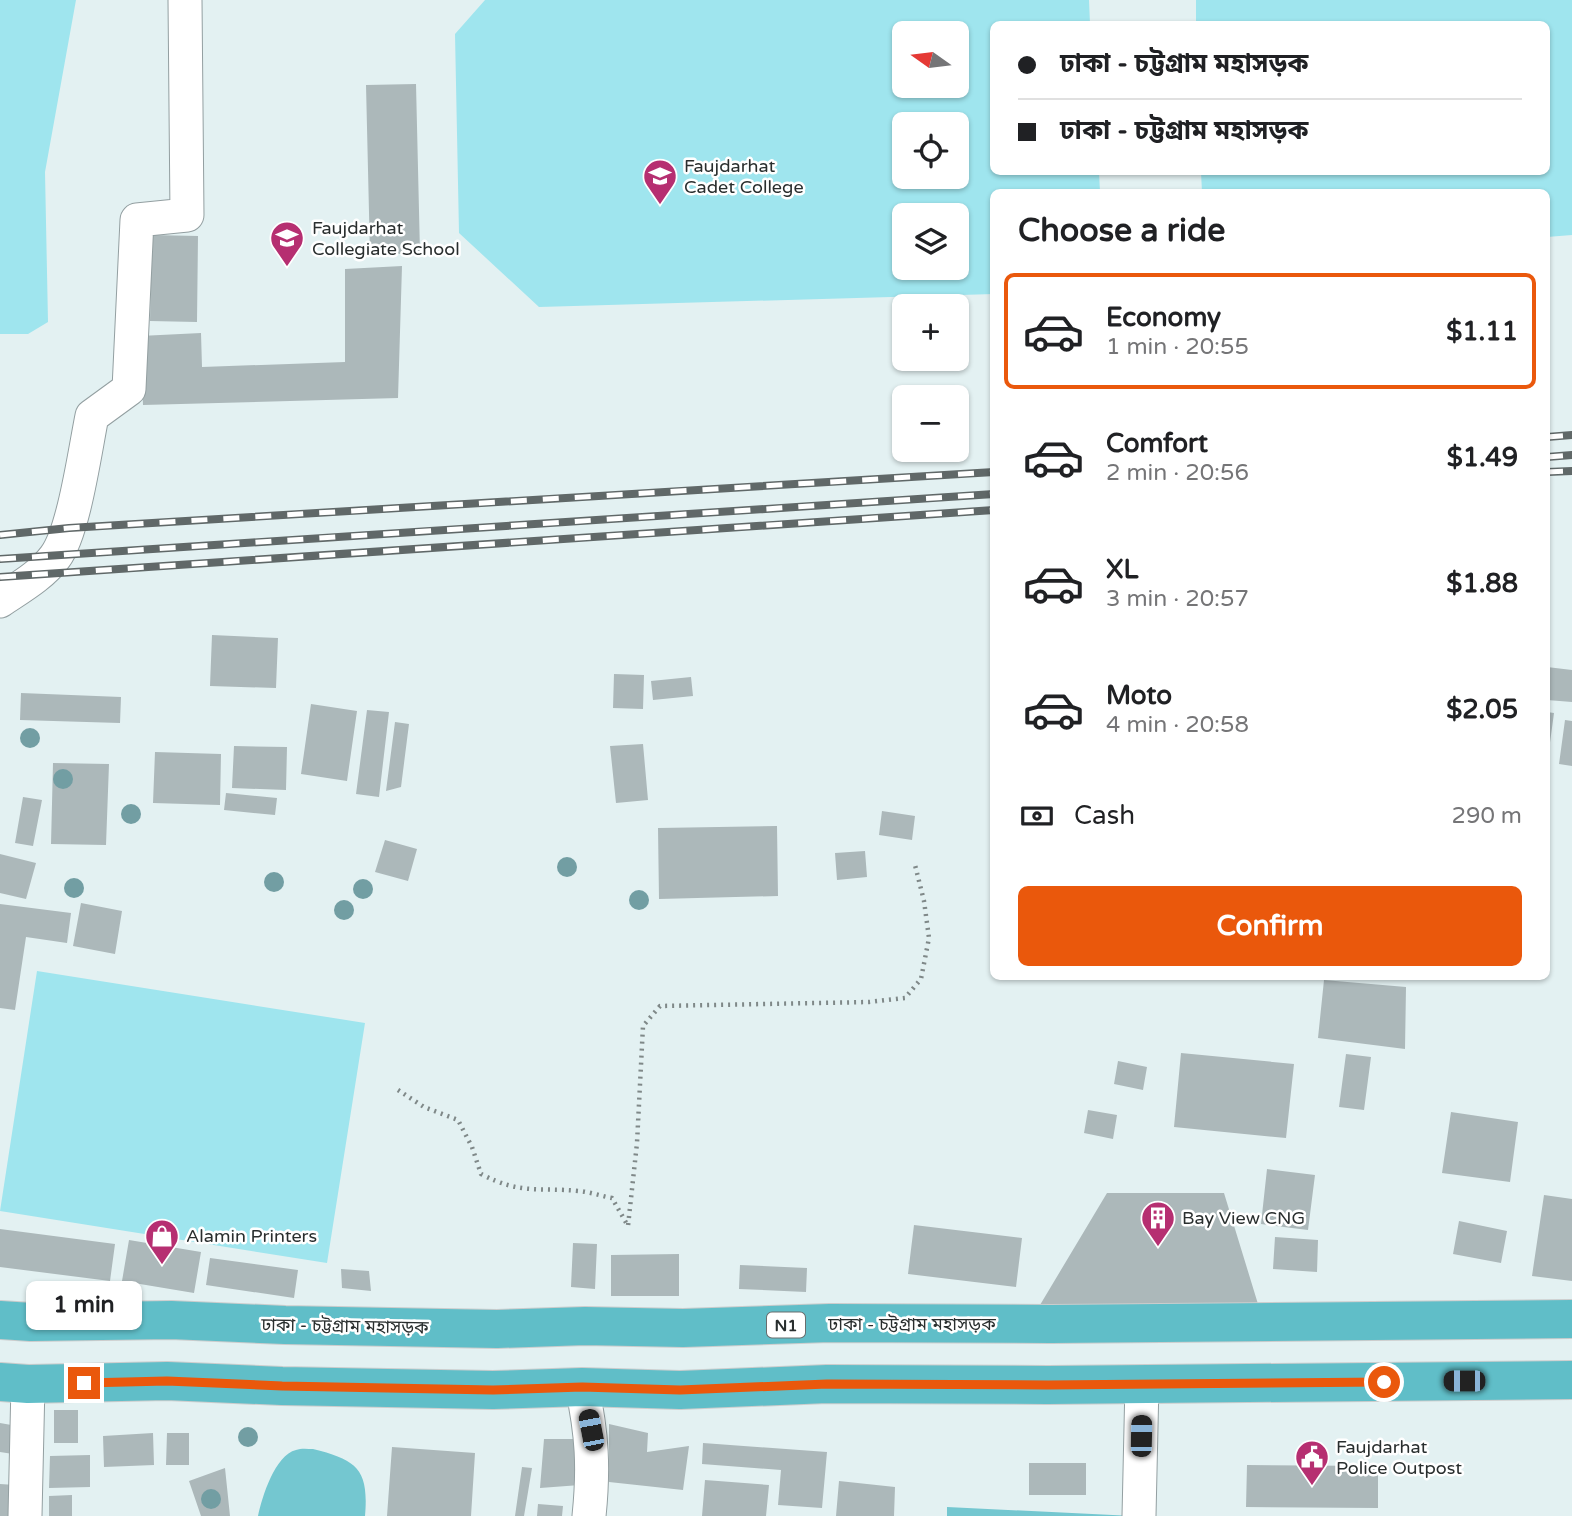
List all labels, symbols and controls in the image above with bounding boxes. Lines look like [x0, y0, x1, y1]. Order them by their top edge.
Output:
north arrow [892, 21, 970, 98]
map controls [892, 21, 969, 462]
text: ঢাকা - চট্টগ্রাম মহাসড়ক [1060, 48, 1308, 79]
button: locate [892, 112, 969, 189]
text: ঢাকা - চট্টগ্রাম মহাসড়ক [1060, 115, 1308, 146]
place label: Faujdarhat Cadet College [684, 155, 804, 198]
school or university icon: Faujdarhat Cadet College [641, 157, 679, 206]
button: layers [892, 203, 969, 280]
text: Choose a ride [1018, 212, 1225, 250]
place label: Faujdarhat Collegiate School [312, 217, 460, 260]
school or university icon: Faujdarhat Collegiate School [268, 219, 306, 268]
button: + [892, 294, 969, 371]
icon: car [1022, 300, 1085, 363]
text: Economy [1106, 302, 1221, 333]
text: $1.11 [1446, 316, 1518, 347]
text: 1 min · 20:55 [1106, 333, 1249, 361]
button: − [892, 385, 969, 462]
icon: car [1022, 426, 1085, 489]
text: Comfort [1106, 428, 1208, 459]
text: $1.49 [1447, 442, 1518, 473]
text: 2 min · 20:56 [1106, 459, 1249, 487]
icon: car [1022, 552, 1085, 615]
text: XL [1106, 554, 1138, 585]
text: $1.88 [1446, 568, 1518, 599]
text: 3 min · 20:57 [1106, 585, 1249, 613]
icon: car [1022, 678, 1085, 741]
text: Moto [1106, 680, 1172, 711]
text: $2.05 [1446, 694, 1518, 725]
text: 4 min · 20:58 [1106, 711, 1249, 739]
icon: cash [1018, 797, 1056, 835]
text: Cash [1074, 800, 1135, 831]
text: 290 m [1452, 802, 1522, 830]
button: Confirm [1018, 886, 1522, 966]
building icon: Bay View CNG [1139, 1199, 1177, 1248]
place label: Bay View CNG [1182, 1207, 1305, 1229]
shop icon: Alamin Printers [143, 1217, 181, 1266]
place label: Alamin Printers [186, 1225, 317, 1247]
callout: 1 min [26, 1282, 142, 1330]
text: 1 min [53, 1291, 115, 1319]
road number: N1 [767, 1312, 805, 1338]
street label: ঢাকা - চট্টগ্রাম মহাসড়ক [827, 1313, 996, 1335]
street label: ঢাকা - চট্টগ্রাম মহাসড়ক [260, 1314, 429, 1338]
route start [1368, 1366, 1400, 1398]
route end [68, 1367, 100, 1399]
car [1444, 1371, 1486, 1392]
car [577, 1407, 606, 1453]
car [1131, 1415, 1152, 1457]
place label: Faujdarhat Police Outpost [1336, 1436, 1462, 1479]
public building icon: Faujdarhat Police Outpost [1293, 1438, 1331, 1487]

